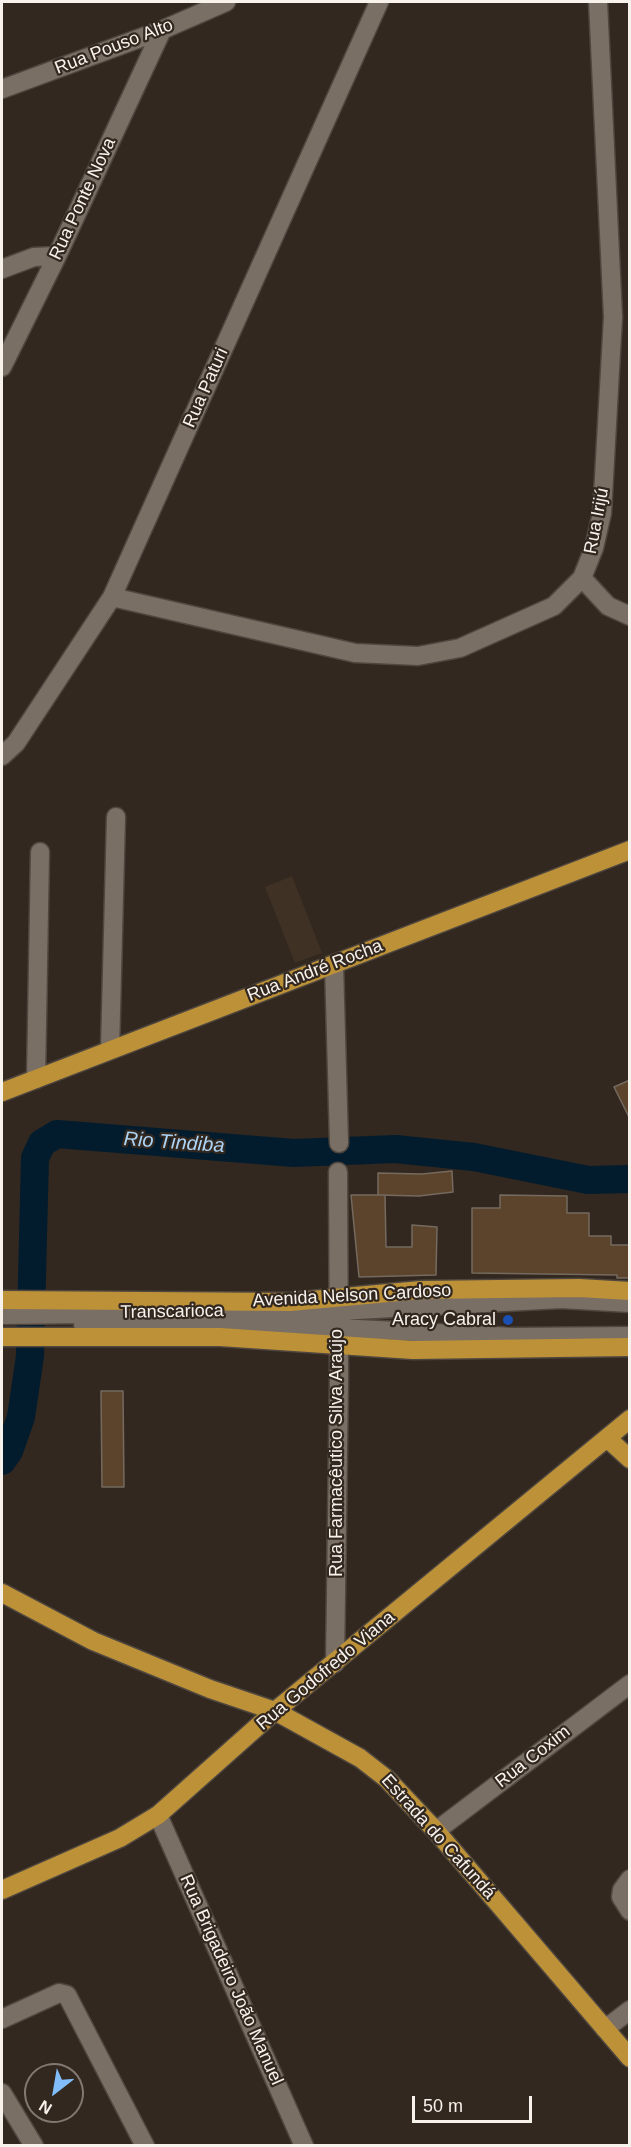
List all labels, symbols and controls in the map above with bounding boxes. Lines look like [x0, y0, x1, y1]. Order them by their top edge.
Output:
street label: Rua Pouso Alto [52, 15, 176, 79]
street label: Rua Ponte Nova [45, 135, 121, 263]
street label: Rua Paturi [179, 345, 233, 431]
street label: Rua Irijú [580, 486, 614, 556]
street label: Rua André Rocha [244, 935, 386, 1007]
water label: Rio Tindiba [123, 1128, 225, 1158]
street label: Avenida Nelson Cardoso [252, 1280, 452, 1312]
street label: Transcarioca [120, 1300, 224, 1324]
place label: Aracy Cabral [392, 1309, 496, 1331]
marker: Aracy Cabral [501, 1313, 515, 1327]
street label: Rua Farmacêutico Silva Araújo [326, 1329, 348, 1577]
street label: Rua Godofredo Viana [252, 1607, 400, 1735]
street label: Rua Coxim [491, 1721, 575, 1793]
street label: Estrada do Cafundá [376, 1770, 500, 1904]
street label: Rua Brigadeiro João Manuel [175, 1871, 287, 2089]
north arrow [24, 2063, 84, 2123]
scale bar [415, 2084, 535, 2122]
text: 50 m [423, 2096, 463, 2116]
text: N [36, 2097, 55, 2117]

